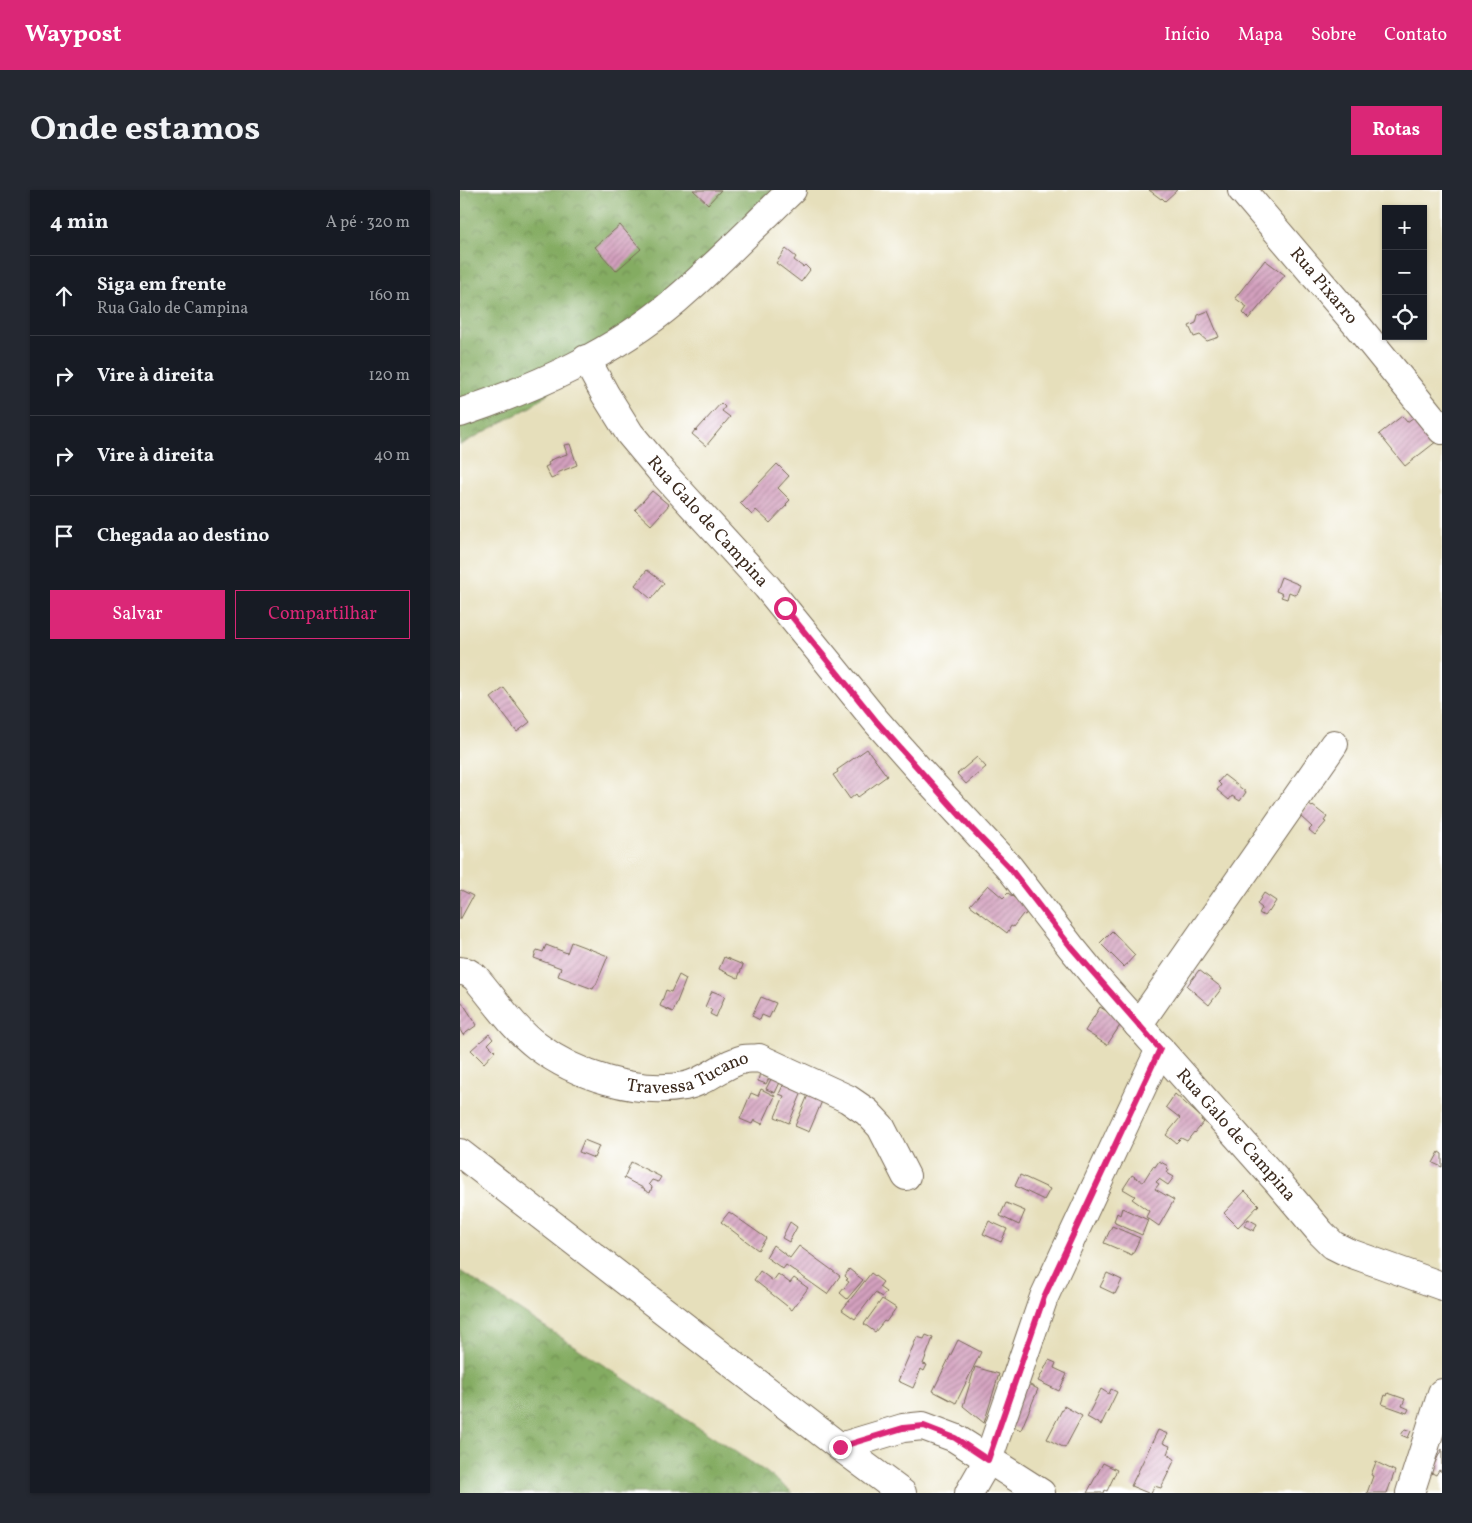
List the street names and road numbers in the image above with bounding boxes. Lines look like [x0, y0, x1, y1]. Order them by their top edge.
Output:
street label: Rua Pixarro [1284, 242, 1364, 330]
street label: Rua Galo de Campina [641, 450, 774, 593]
street label: Travessa Tucano [625, 1046, 751, 1101]
street label: Rua Galo de Campina [1170, 1063, 1302, 1207]

